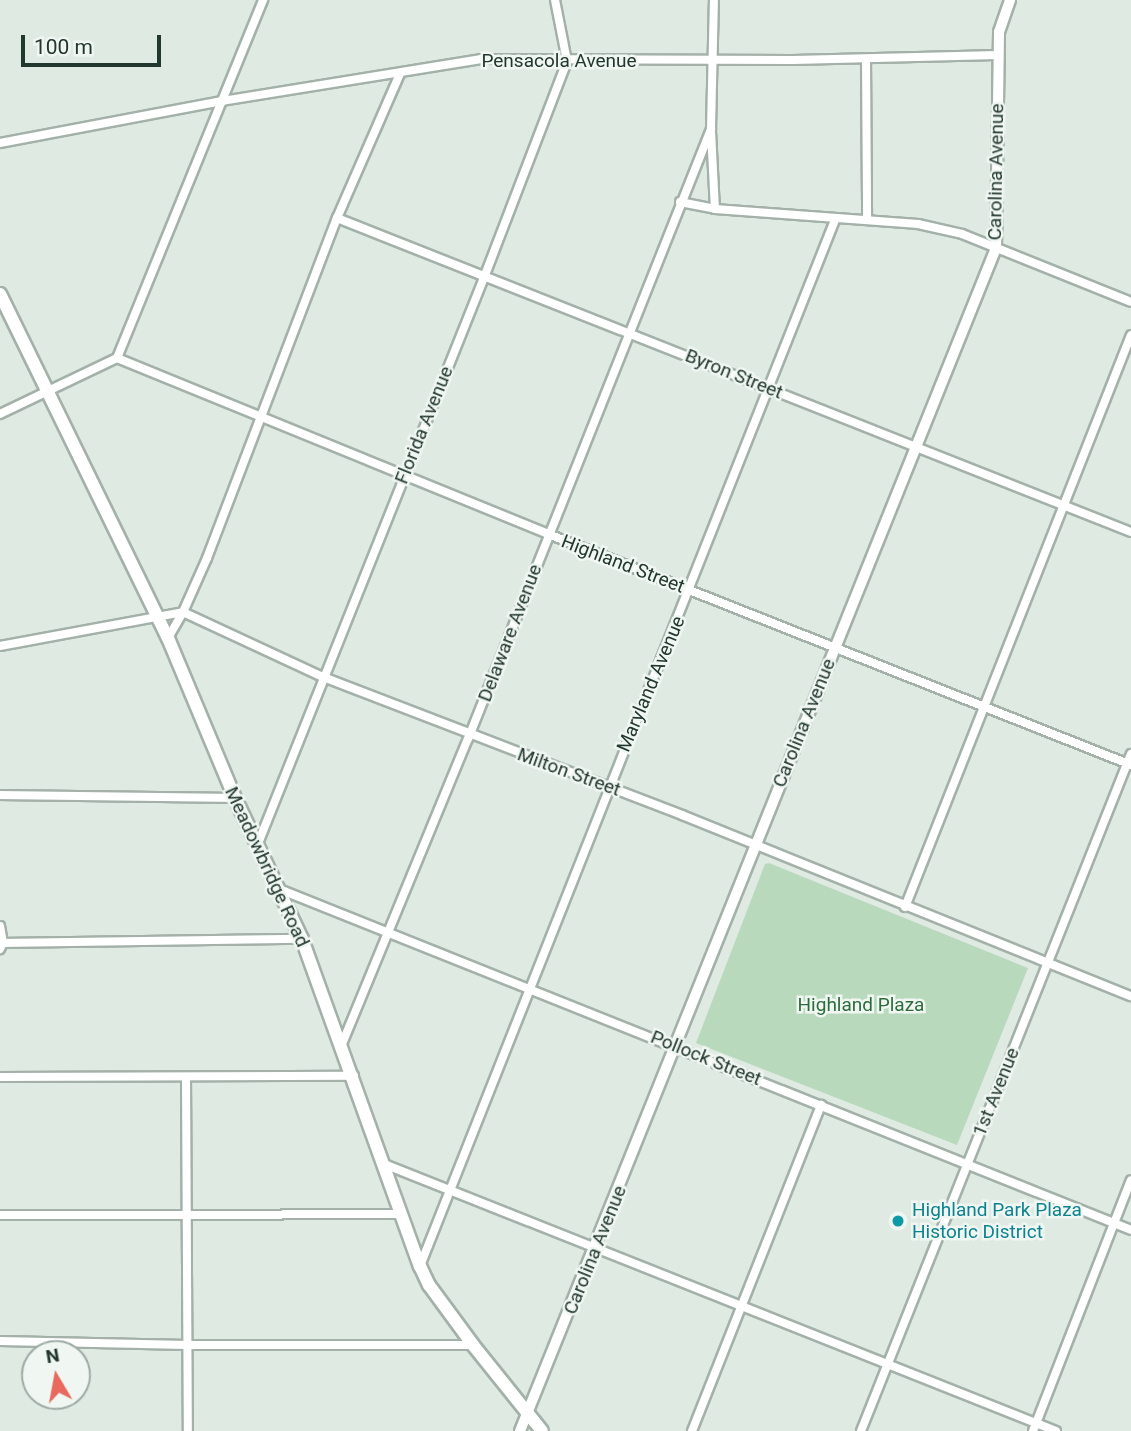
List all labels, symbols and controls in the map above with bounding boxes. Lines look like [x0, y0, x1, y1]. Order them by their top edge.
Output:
scale bar [24, 21, 164, 65]
text: 100 m [34, 35, 93, 59]
street label: Pensacola Avenue [481, 50, 637, 72]
street label: Carolina Avenue [983, 103, 1009, 241]
street label: Byron Street [682, 344, 786, 404]
street label: Florida Avenue [390, 363, 458, 487]
street label: Highland Street [558, 530, 688, 598]
street label: Delaware Avenue [473, 561, 547, 705]
street label: Maryland Avenue [612, 613, 690, 755]
street label: Carolina Avenue [768, 655, 840, 791]
street label: Milton Street [514, 743, 624, 801]
street label: Meadowbridge Road [220, 783, 314, 951]
park label: Highland Plaza [798, 994, 924, 1016]
street label: Pollock Street [647, 1025, 765, 1091]
street label: 1st Avenue [968, 1044, 1024, 1140]
street label: Carolina Avenue [559, 1182, 631, 1318]
place label: Highland Park Plaza Historic District [912, 1199, 1082, 1243]
marker: Highland Park Plaza Historic District [890, 1213, 906, 1229]
north arrow [21, 1340, 91, 1410]
text: N [44, 1343, 61, 1368]

